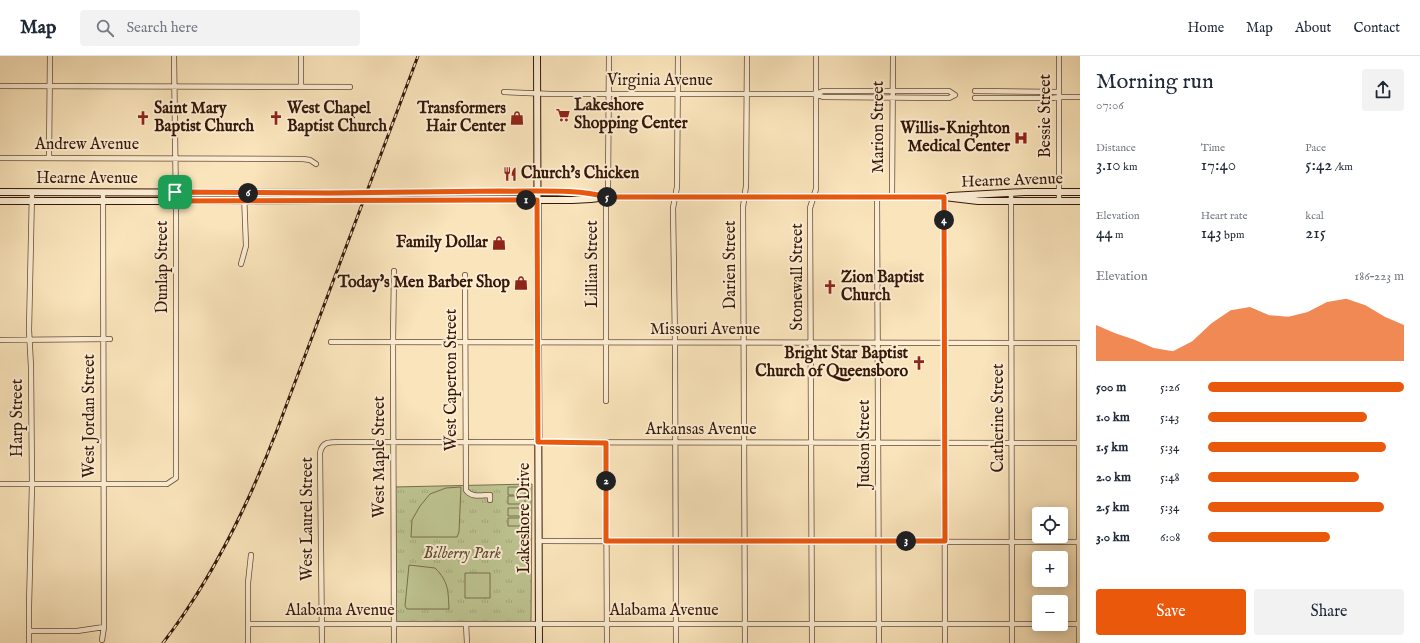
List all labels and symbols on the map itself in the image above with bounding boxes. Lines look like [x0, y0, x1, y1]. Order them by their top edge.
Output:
street label: Virginia Avenue [606, 71, 713, 91]
street label: Bessie Street [1036, 74, 1056, 158]
street label: Marion Street [869, 80, 889, 173]
place label: Lakeshore Shopping Center [574, 96, 688, 134]
place label: Saint Mary Baptist Church [154, 99, 254, 137]
place label: West Chapel Baptist Church [286, 99, 387, 137]
place label: Transformers Hair Center [416, 99, 506, 137]
supermarket icon: Lakeshore Shopping Center [555, 107, 571, 123]
church icon: Saint Mary Baptist Church [135, 110, 151, 126]
church icon: West Chapel Baptist Church [268, 110, 284, 126]
shop icon: Transformers Hair Center [509, 110, 525, 126]
place label: Willis-Knighton Medical Center [899, 119, 1010, 157]
hospital icon: Willis-Knighton Medical Center [1013, 130, 1029, 146]
street label: Andrew Avenue [34, 135, 139, 155]
place label: Church's Chicken [521, 164, 640, 184]
restaurant icon: Church's Chicken [502, 166, 518, 182]
street label: Hearne Avenue [36, 169, 138, 189]
street label: Hearne Avenue [961, 169, 1063, 193]
pin [158, 175, 192, 209]
pin: 6 [238, 183, 258, 203]
pin: 5 [597, 187, 617, 207]
pin: 1 [516, 190, 536, 210]
pin: 4 [934, 210, 954, 230]
street label: Dunlap Street [153, 220, 173, 313]
street label: Lillian Street [583, 220, 603, 308]
street label: Darien Street [721, 220, 741, 309]
street label: Stonewall Street [788, 223, 808, 331]
place label: Family Dollar [396, 233, 488, 253]
shop icon: Family Dollar [491, 235, 507, 251]
place label: Zion Baptist Church [841, 268, 925, 306]
place label: Today's Men Barber Shop [337, 273, 510, 293]
shop icon: Today's Men Barber Shop [513, 275, 529, 291]
church icon: Zion Baptist Church [822, 279, 838, 295]
street label: West Caperton Street [442, 308, 462, 451]
street label: Missouri Avenue [650, 320, 760, 340]
place label: Bright Star Baptist Church of Queensboro [755, 344, 909, 382]
street label: West Jordan Street [80, 353, 100, 478]
church icon: Bright Star Baptist Church of Queensboro [911, 355, 927, 371]
street label: Catherine Street [989, 363, 1009, 472]
street label: Harp Street [8, 378, 28, 457]
street label: West Maple Street [370, 396, 390, 518]
street label: Judson Street [855, 399, 875, 490]
street label: Arkansas Avenue [644, 420, 757, 440]
street label: West Laurel Street [298, 457, 318, 581]
street label: Lakeshore Drive [515, 463, 535, 573]
pin: 2 [596, 471, 616, 491]
pin: 3 [896, 531, 916, 551]
park label: Bilberry Park [423, 544, 501, 564]
street label: Alabama Avenue [284, 601, 395, 621]
street label: Alabama Avenue [608, 601, 719, 621]

